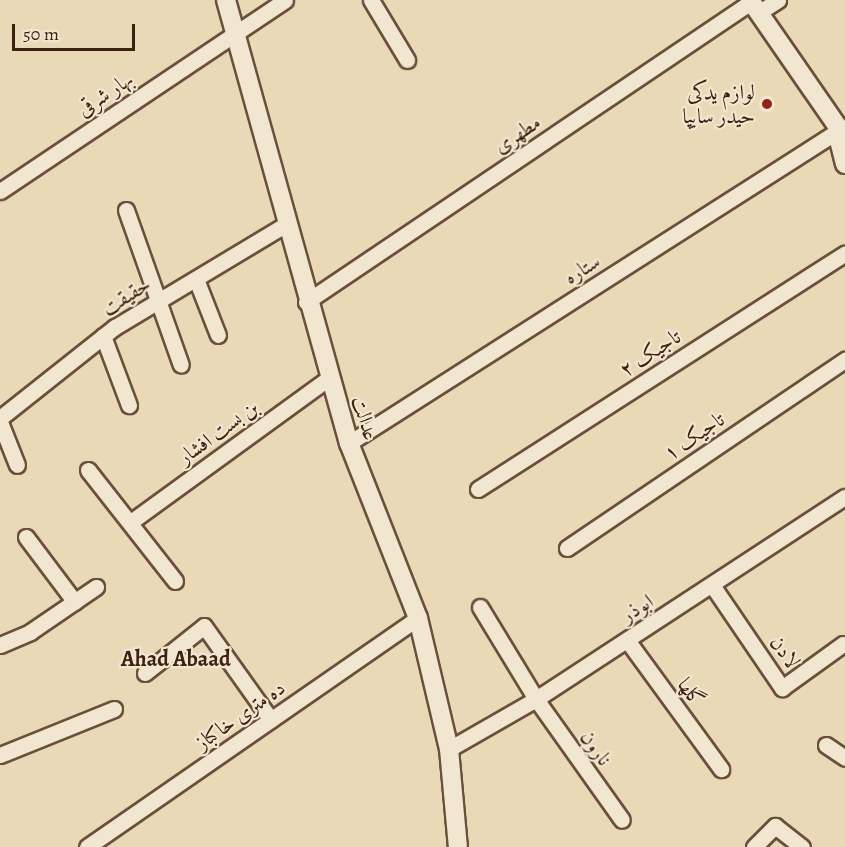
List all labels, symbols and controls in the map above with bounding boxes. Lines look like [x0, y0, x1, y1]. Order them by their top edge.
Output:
scale bar [15, 12, 138, 50]
text: 50 m [23, 22, 59, 46]
street label: بهار شرقی [72, 66, 138, 122]
place label: لوازم یدکی حیدر سایپا [682, 79, 755, 129]
marker: لوازم یدکی حیدر سایپا [760, 97, 774, 111]
street label: مطهری [489, 109, 545, 159]
street label: ستاره [559, 248, 605, 290]
street label: حقیقت [97, 271, 155, 321]
street label: تاجیک ۲ [615, 324, 685, 382]
street label: عدالت [346, 393, 384, 443]
street label: بن بست افشار [173, 394, 263, 470]
street label: تاجیک ۱ [659, 407, 729, 465]
street label: ابوذر [616, 588, 658, 628]
street label: لادن [764, 630, 806, 674]
district label: Ahad Abaad [121, 647, 231, 673]
street label: گلها [672, 673, 710, 711]
street label: ده متری خاکباز [190, 675, 290, 755]
street label: نارون [575, 725, 617, 771]

